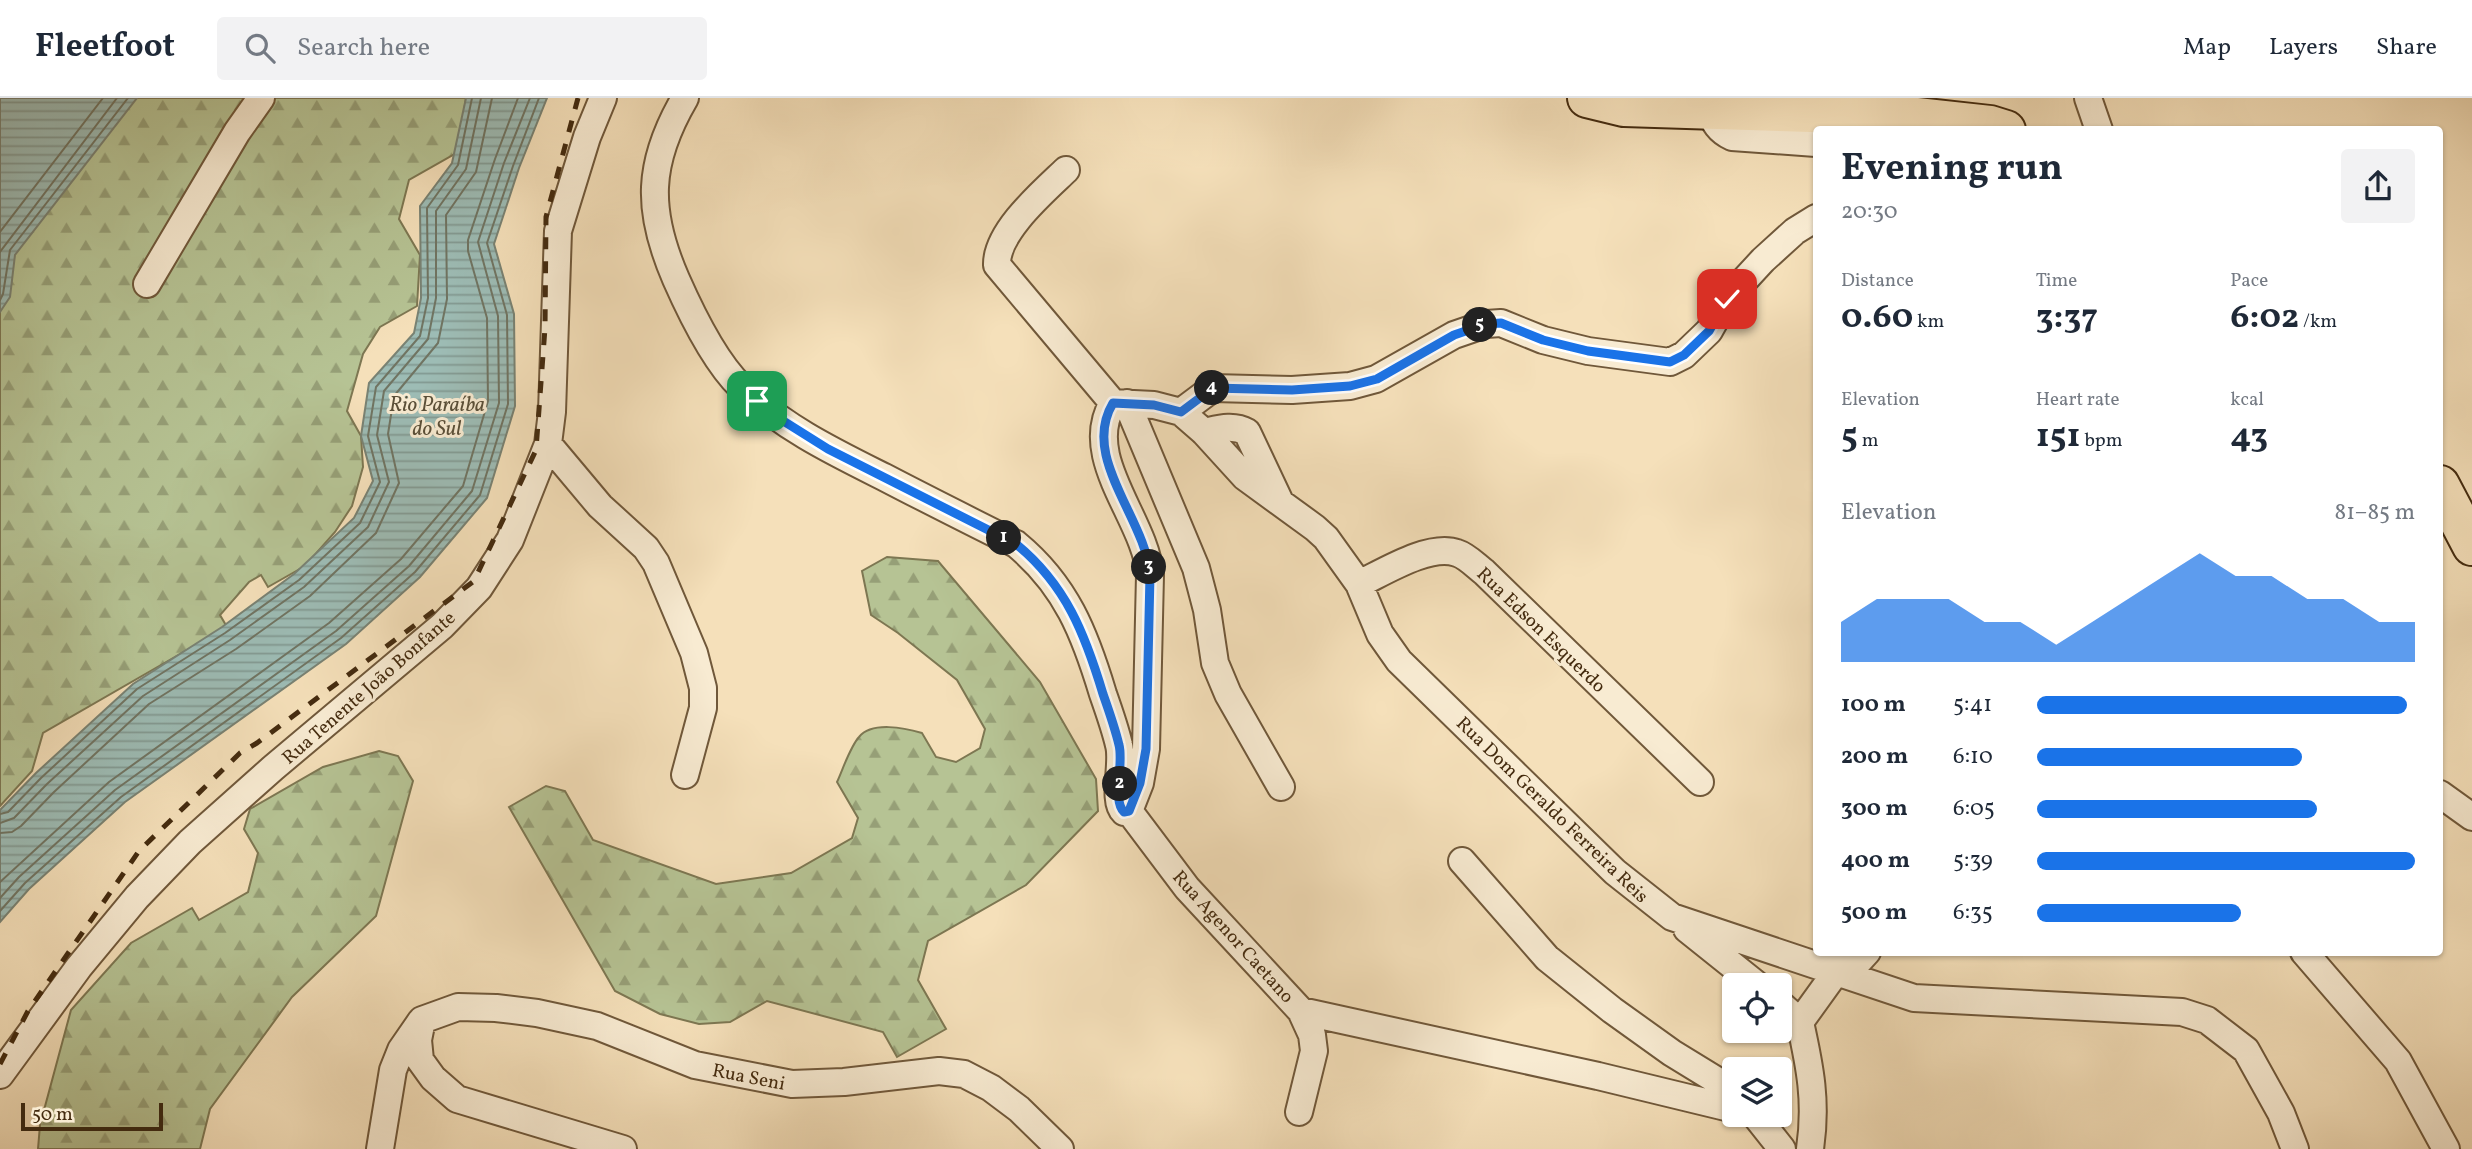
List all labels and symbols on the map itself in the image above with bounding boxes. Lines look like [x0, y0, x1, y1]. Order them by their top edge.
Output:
pin [1697, 269, 1757, 329]
pin: 5 [1462, 308, 1498, 342]
pin: 4 [1194, 370, 1230, 406]
pin [727, 371, 787, 431]
water label: Rio Paraíba do Sul [389, 391, 485, 444]
pin: 1 [986, 520, 1021, 556]
pin: 3 [1132, 550, 1166, 584]
street label: Rua Edson Esquerdo [1470, 562, 1611, 699]
street label: Rua Tenente João Bonfante [277, 606, 462, 771]
street label: Rua Dom Geraldo Ferreira Reis [1450, 711, 1654, 909]
pin: 2 [1102, 766, 1138, 802]
street label: Rua Agenor Caetano [1166, 865, 1299, 1009]
street label: Rua Seni [710, 1058, 787, 1098]
scale bar [21, 1100, 163, 1132]

